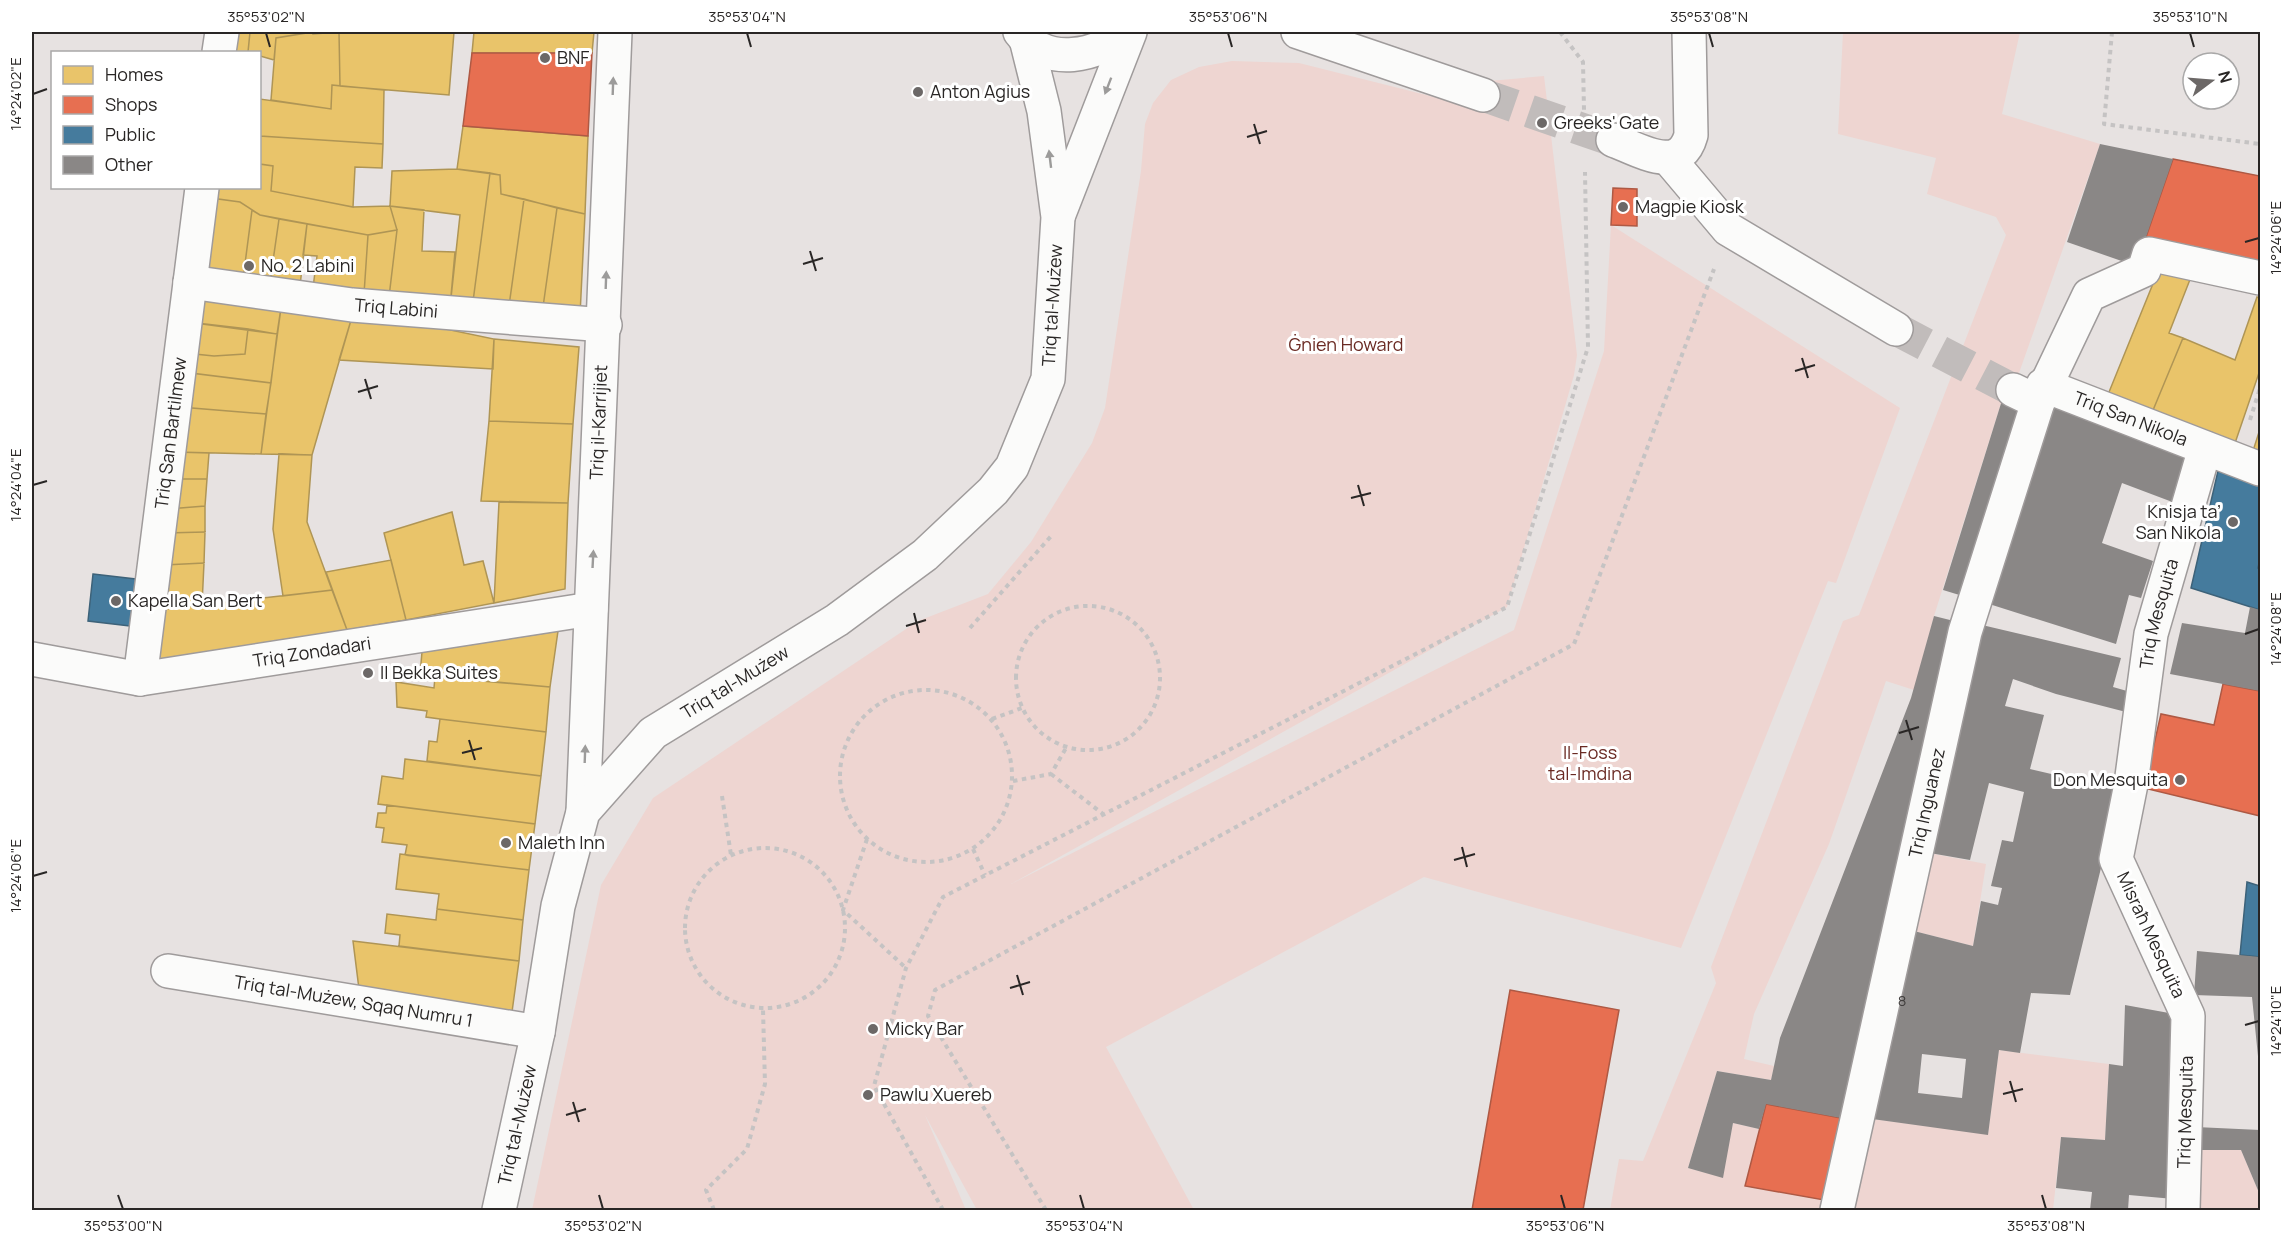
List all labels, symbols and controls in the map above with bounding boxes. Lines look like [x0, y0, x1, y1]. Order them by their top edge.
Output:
text: 35°53'02"N [227, 6, 305, 27]
text: 35°53'04"N [708, 6, 786, 27]
text: 35°53'06"N [1189, 6, 1267, 27]
text: 35°53'08"N [1670, 6, 1748, 27]
text: 35°53'10"N [2152, 6, 2228, 27]
place label: BNF [557, 45, 589, 69]
legend [51, 51, 261, 189]
marker: BNF [538, 51, 552, 65]
north arrow [2181, 51, 2241, 111]
text: 14°24'02"E [5, 57, 26, 131]
text: Homes [105, 62, 163, 86]
text: N [2213, 68, 2238, 85]
one-way arrow [608, 76, 618, 95]
one-way arrow [1103, 77, 1113, 95]
place label: Anton Agius [930, 79, 1030, 103]
marker: Anton Agius [911, 85, 925, 99]
text: Shops [105, 92, 157, 116]
place label: Greeks' Gate [1554, 110, 1659, 134]
marker: Greeks' Gate [1535, 116, 1549, 130]
text: Public [105, 122, 156, 146]
one-way arrow [1045, 149, 1055, 168]
text: Other [105, 152, 153, 176]
place label: Magpie Kiosk [1635, 194, 1745, 218]
marker: Magpie Kiosk [1616, 200, 1630, 214]
text: 14°24'06"E [2265, 201, 2286, 275]
street label: Triq tal-Mużew [1036, 243, 1067, 367]
place label: No. 2 Labini [261, 253, 355, 277]
marker: No. 2 Labini [242, 259, 256, 273]
one-way arrow [602, 271, 611, 290]
street label: Triq Labini [354, 292, 439, 323]
park label: Ġnien Howard [1289, 332, 1404, 356]
street label: Triq San Bartilmew [149, 355, 192, 510]
street label: Triq il-Karrijiet [584, 364, 612, 480]
street label: Triq San Nikola [2071, 385, 2191, 451]
text: 14°24'04"E [5, 448, 26, 522]
place label: Knisja ta’ San Nikola [2135, 499, 2221, 544]
marker: Knisja ta’ San Nikola [2226, 515, 2240, 529]
one-way arrow [589, 550, 598, 569]
street label: Triq Mesquita [2133, 556, 2183, 670]
place label: Kapella San Bert [128, 588, 263, 612]
text: 14°24'08"E [2265, 592, 2286, 666]
marker: Kapella San Bert [109, 594, 123, 608]
street label: Triq Zondadari [251, 630, 373, 672]
street label: Triq tal-Mużew [676, 639, 793, 724]
place label: Il Bekka Suites [380, 660, 498, 684]
marker: Il Bekka Suites [361, 666, 375, 680]
park label: Il-Foss tal-Imdina [1548, 740, 1632, 785]
one-way arrow [581, 744, 590, 763]
street label: Triq Inguanez [1902, 745, 1950, 860]
place label: Don Mesquita [2053, 767, 2168, 791]
marker: Don Mesquita [2173, 773, 2187, 787]
place label: Maleth Inn [518, 830, 605, 854]
marker: Maleth Inn [499, 836, 513, 850]
text: 14°24'06"E [5, 839, 26, 913]
street label: Misraħ Mesquita [2112, 867, 2192, 1002]
street label: Triq tal-Mużew, Sqaq Numru 1 [233, 969, 475, 1032]
text: 14°24'10"E [2265, 986, 2286, 1056]
house number: 8 [1898, 990, 1906, 1011]
place label: Micky Bar [885, 1016, 964, 1040]
marker: Micky Bar [866, 1022, 880, 1036]
street label: Triq Mesquita [2171, 1055, 2198, 1169]
street label: Triq tal-Mużew [492, 1062, 542, 1187]
place label: Pawlu Xuereb [880, 1082, 992, 1106]
marker: Pawlu Xuereb [861, 1088, 875, 1102]
text: 35°53'00"N [84, 1215, 162, 1236]
text: 35°53'02"N [564, 1215, 642, 1236]
text: 35°53'04"N [1045, 1215, 1123, 1236]
text: 35°53'06"N [1526, 1215, 1604, 1236]
text: 35°53'08"N [2007, 1215, 2085, 1236]

